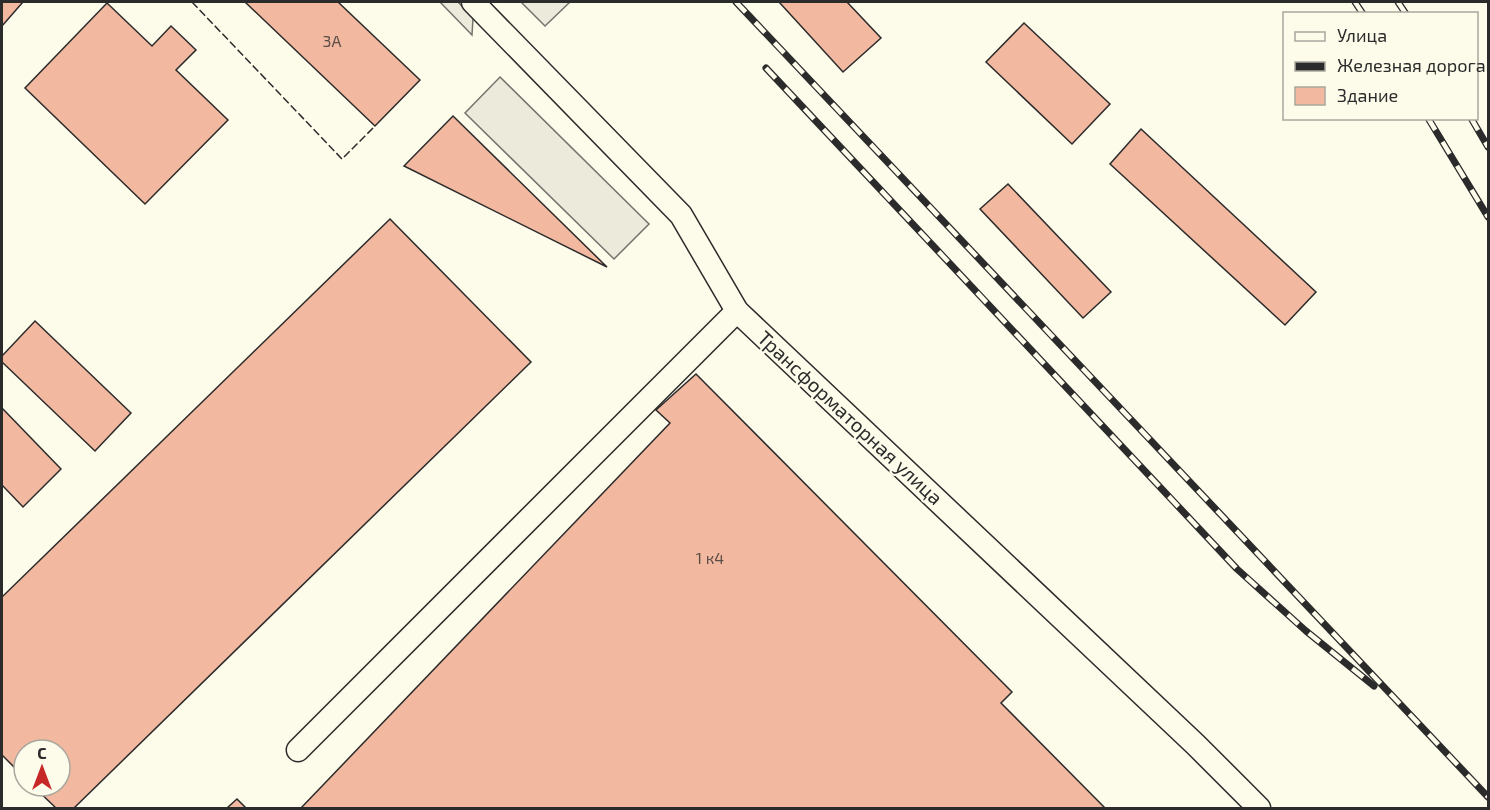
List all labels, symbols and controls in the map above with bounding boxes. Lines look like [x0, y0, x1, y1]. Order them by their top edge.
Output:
legend [1283, 12, 1478, 120]
text: Улица [1337, 24, 1387, 46]
house number: 3А [323, 31, 341, 50]
text: Железная дорога [1337, 54, 1486, 76]
text: Здание [1337, 84, 1398, 106]
street label: Трансформаторная улица [753, 325, 948, 510]
house number: 1 к4 [696, 548, 724, 567]
north arrow [12, 738, 72, 798]
text: С [37, 743, 47, 762]

